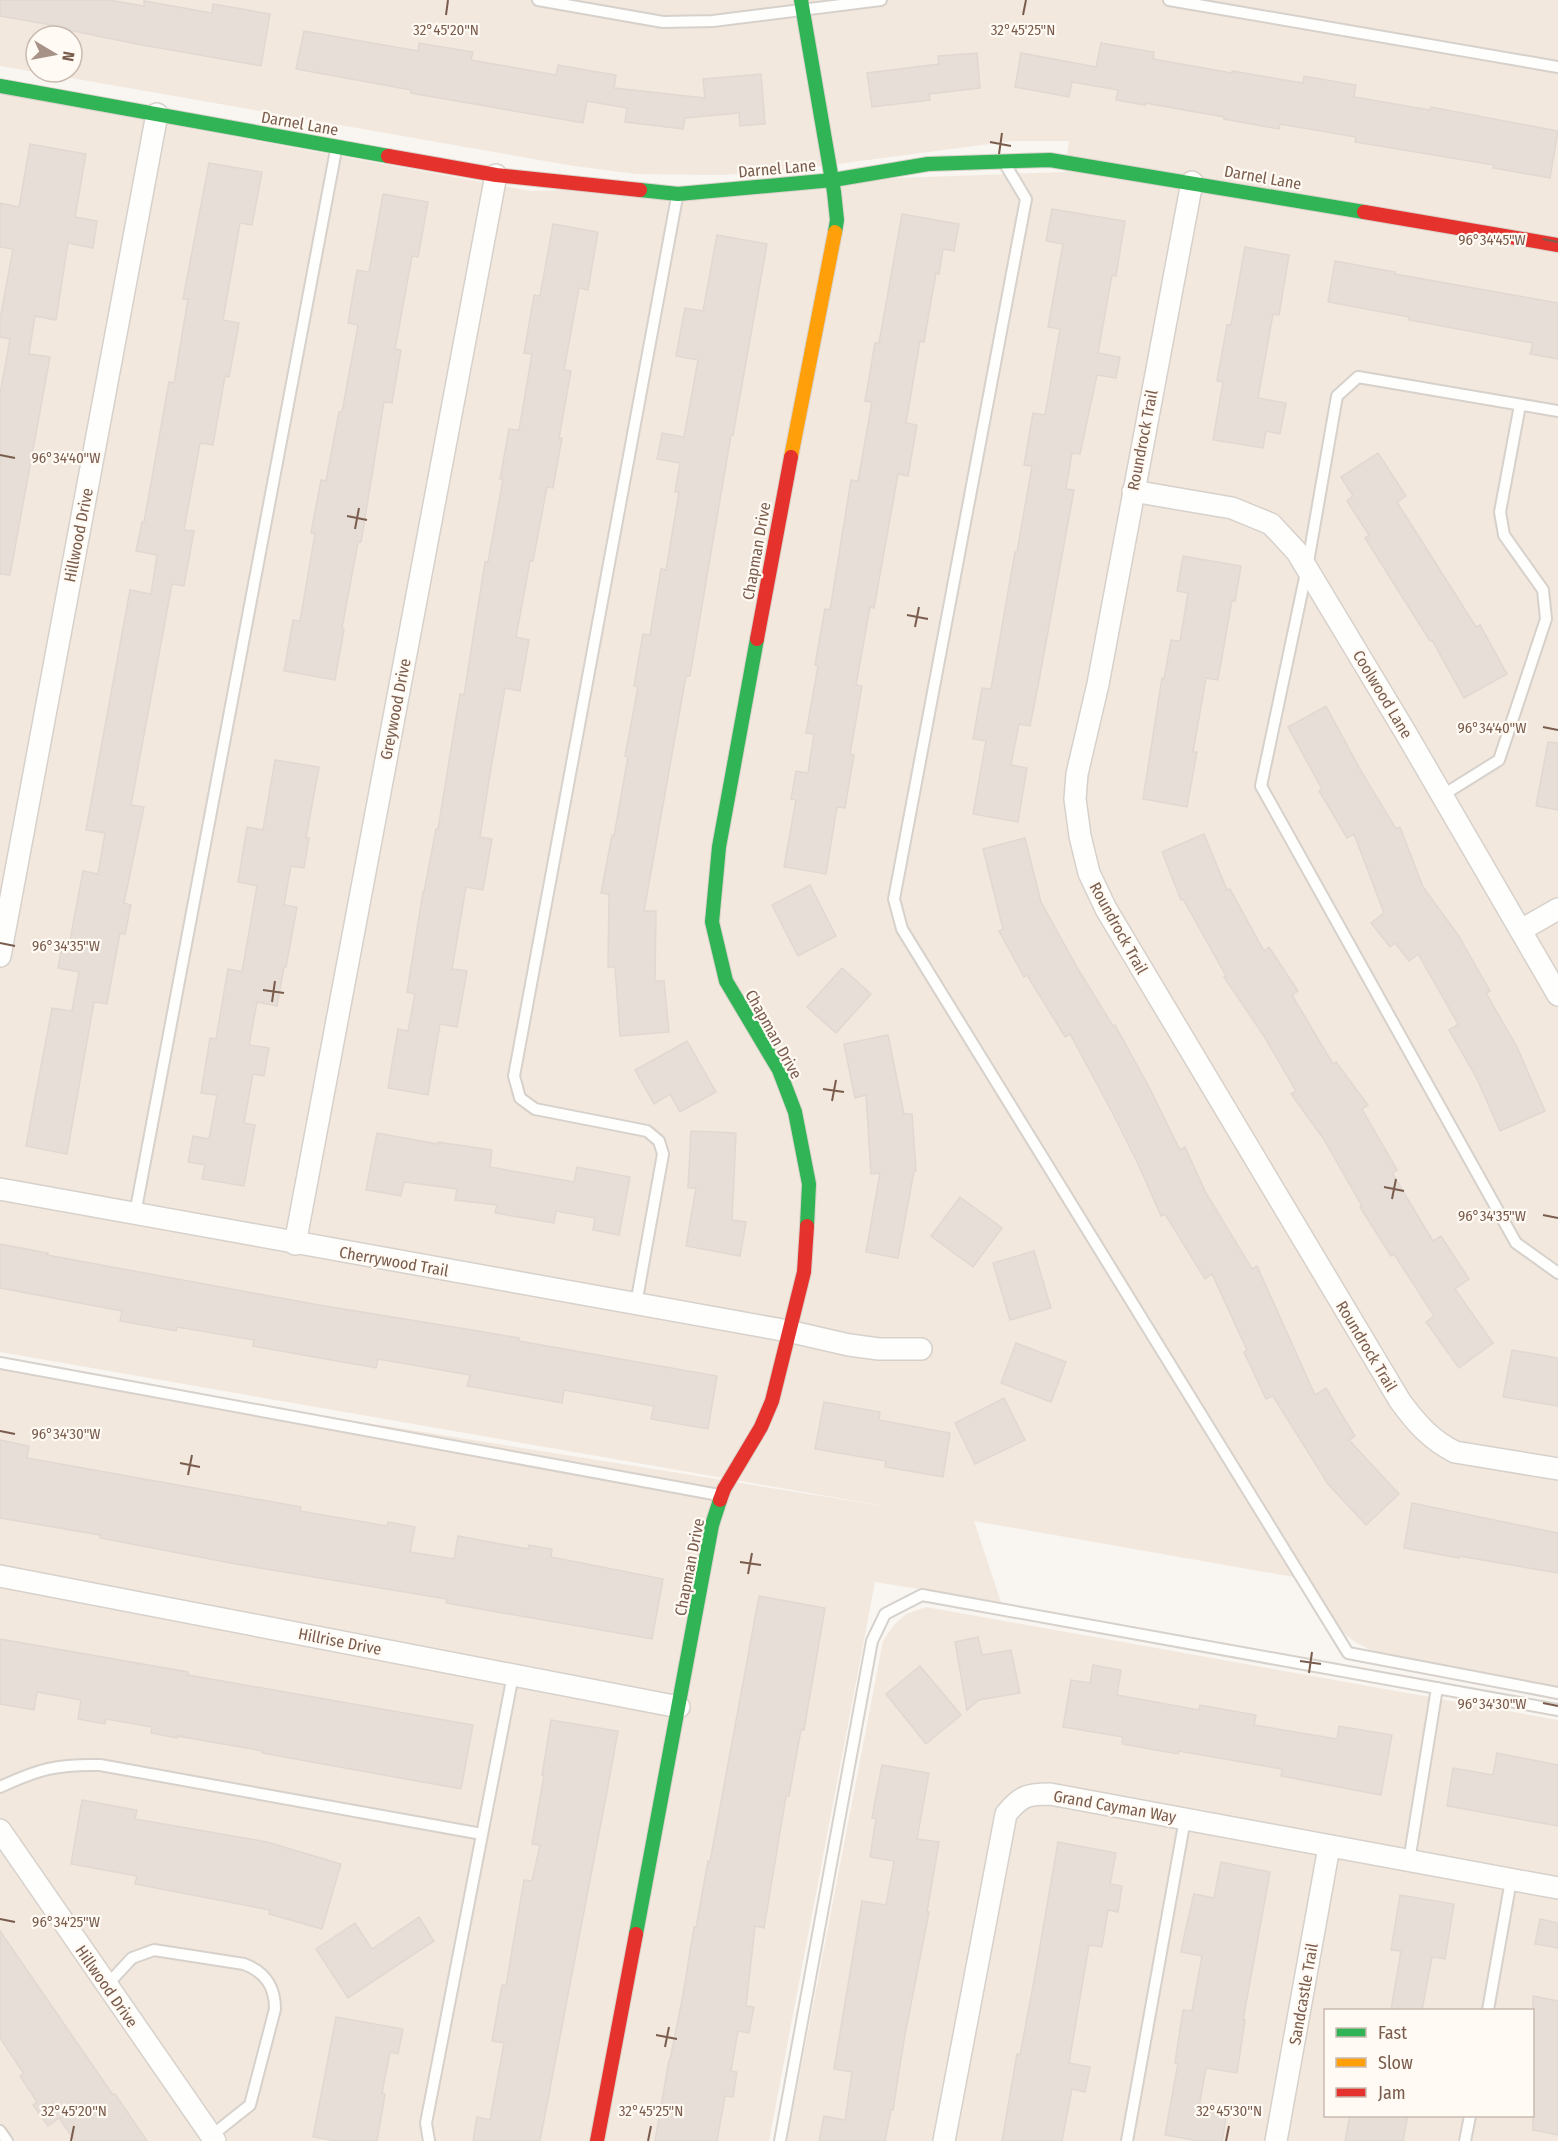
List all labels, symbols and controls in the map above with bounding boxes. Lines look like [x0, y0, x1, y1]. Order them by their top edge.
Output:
text: 32°45'20"N [413, 21, 479, 39]
text: 32°45'25"N [991, 21, 1055, 39]
north arrow [24, 24, 84, 84]
text: N [58, 50, 78, 63]
street label: Darnel Lane [260, 107, 340, 140]
street label: Darnel Lane [737, 156, 817, 181]
street label: Darnel Lane [1223, 161, 1303, 194]
text: 96°34'45"W [1458, 231, 1526, 249]
street label: Roundrock Trail [1123, 388, 1162, 492]
text: 96°34'40"W [31, 449, 101, 467]
street label: Hillwood Drive [60, 486, 97, 584]
street label: Chapman Drive [739, 501, 774, 601]
street label: Coolwood Lane [1349, 647, 1416, 742]
street label: Greywood Drive [376, 657, 415, 761]
text: 96°34'40"W [1457, 719, 1527, 737]
street label: Roundrock Trail [1086, 879, 1152, 977]
text: 96°34'35"W [32, 937, 100, 955]
street label: Chapman Drive [741, 986, 806, 1082]
text: 96°34'35"W [1458, 1207, 1526, 1225]
street label: Cherrywood Trail [338, 1243, 450, 1280]
street label: Roundrock Trail [1332, 1298, 1401, 1395]
text: 96°34'30"W [31, 1425, 101, 1443]
street label: Chapman Drive [671, 1517, 708, 1617]
street label: Hillrise Drive [297, 1624, 383, 1659]
text: 96°34'30"W [1457, 1695, 1527, 1713]
street label: Grand Cayman Way [1052, 1786, 1179, 1827]
text: 96°34'25"W [32, 1913, 100, 1931]
street label: Hillwood Drive [71, 1942, 142, 2031]
street label: Sandcastle Trail [1285, 1942, 1322, 2046]
legend [1324, 2009, 1534, 2117]
text: Fast [1378, 2022, 1407, 2044]
text: Slow [1378, 2052, 1413, 2074]
text: Jam [1378, 2082, 1406, 2104]
text: 32°45'20"N [41, 2102, 107, 2120]
text: 32°45'25"N [619, 2102, 683, 2120]
text: 32°45'30"N [1196, 2102, 1262, 2120]

